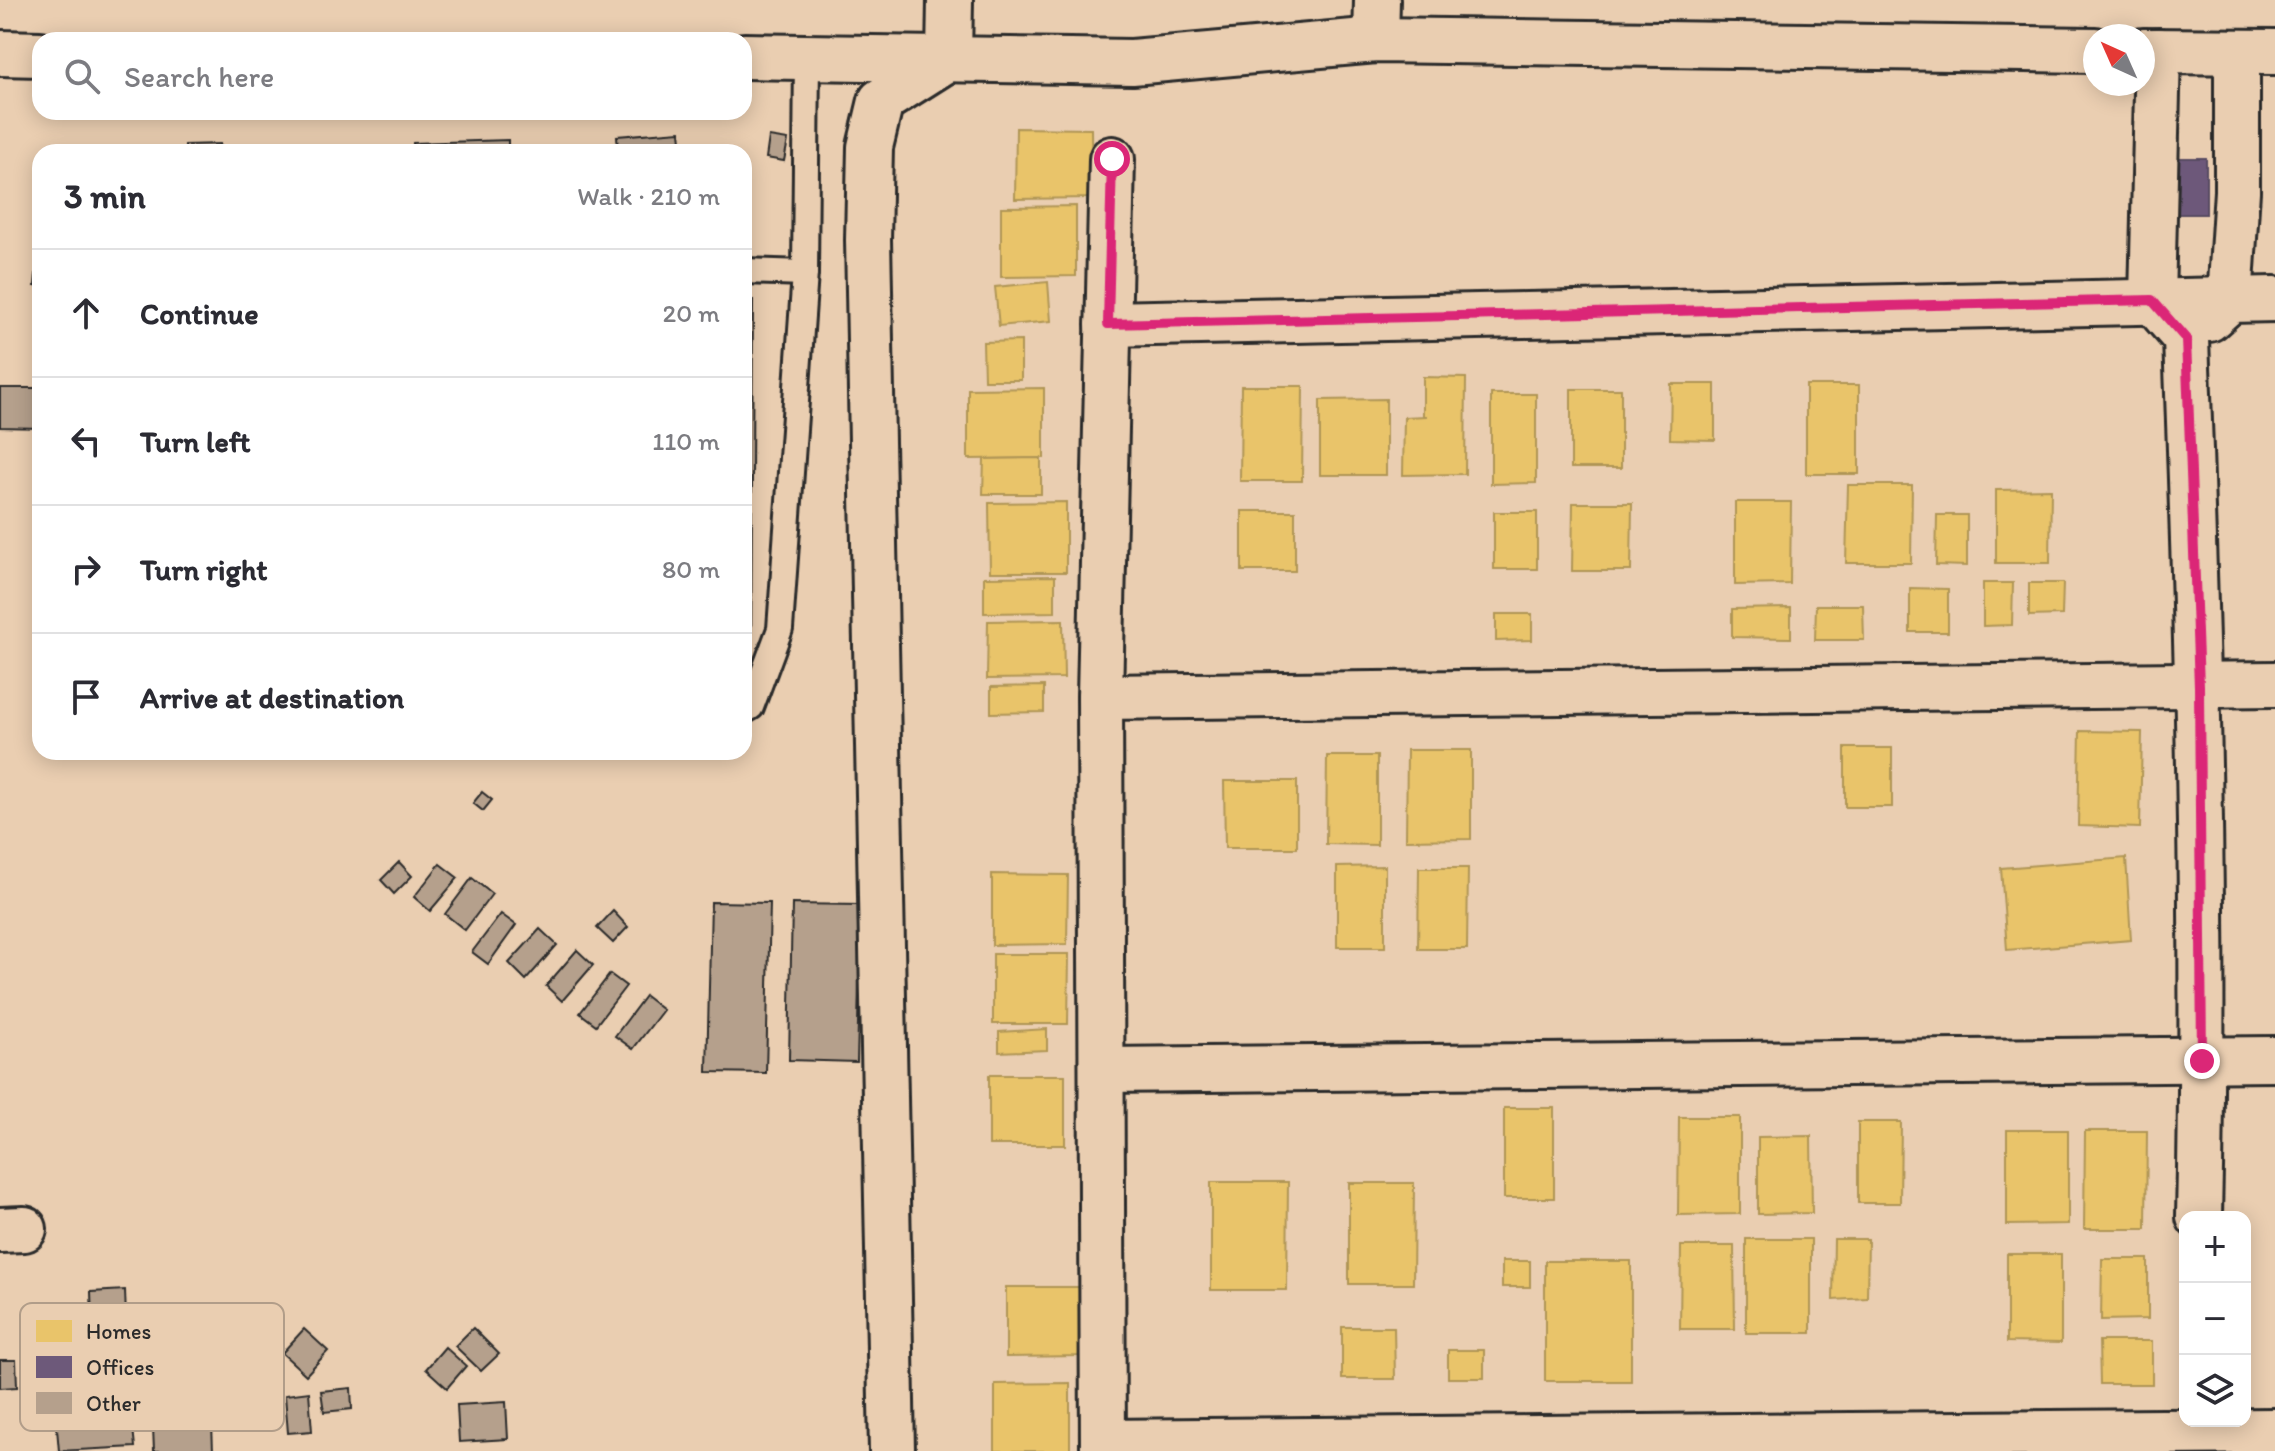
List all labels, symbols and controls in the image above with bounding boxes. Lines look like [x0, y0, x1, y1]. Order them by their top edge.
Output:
north arrow [2083, 24, 2155, 96]
search box [32, 32, 752, 120]
icon: search [60, 54, 104, 98]
text: Search here [124, 58, 274, 95]
route start [1094, 141, 1130, 177]
text: 3 min [64, 176, 146, 217]
text: Walk · 210 m [577, 180, 720, 212]
icon: ahead [64, 291, 108, 335]
text: Continue [140, 295, 259, 332]
text: 20 m [663, 297, 720, 329]
icon: left [64, 419, 108, 463]
text: Turn left [140, 423, 251, 460]
text: 110 m [652, 425, 720, 457]
icon: right [64, 547, 108, 591]
text: Turn right [140, 551, 268, 588]
text: 80 m [662, 553, 720, 585]
icon: arrive [64, 675, 108, 719]
text: Arrive at destination [140, 679, 404, 716]
route end [2184, 1043, 2220, 1079]
map controls [2179, 1211, 2251, 1427]
button: + [2179, 1211, 2251, 1283]
button: − [2179, 1283, 2251, 1355]
legend [20, 1303, 284, 1431]
text: Homes [86, 1318, 151, 1345]
text: Offices [86, 1354, 154, 1381]
button: layers [2179, 1355, 2251, 1427]
text: Other [86, 1390, 141, 1417]

